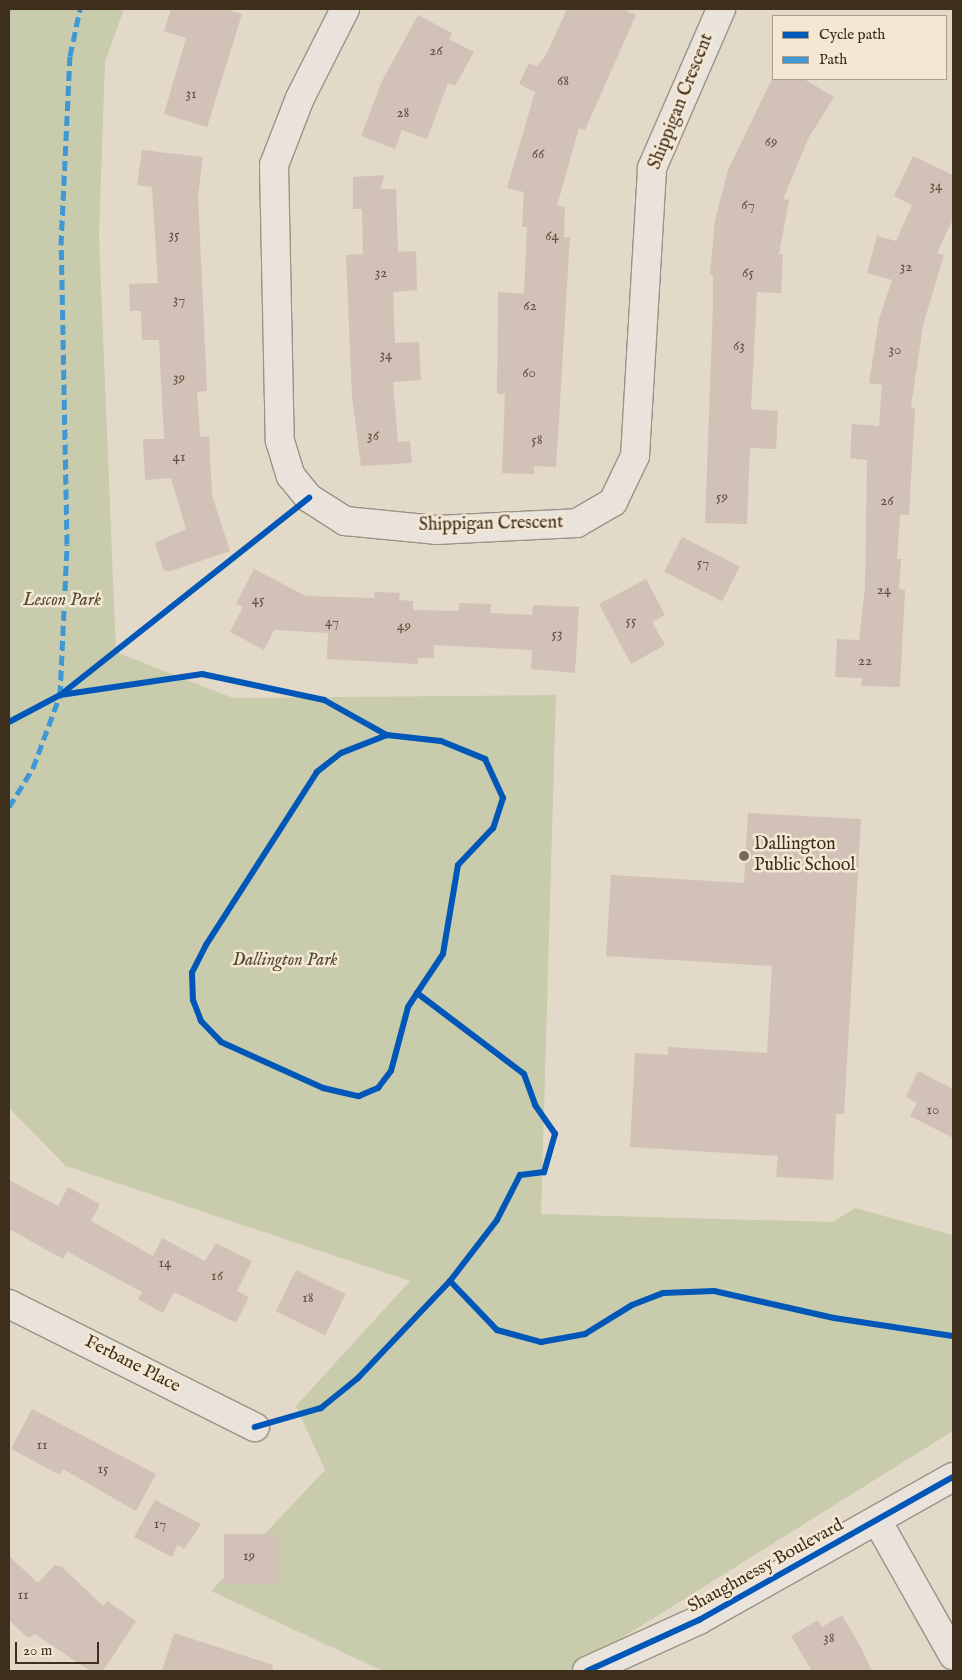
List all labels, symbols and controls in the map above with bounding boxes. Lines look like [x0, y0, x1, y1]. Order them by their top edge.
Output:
legend [772, 15, 947, 80]
text: Cycle path [819, 25, 885, 44]
street label: Shippigan Crescent [645, 31, 719, 173]
house number: 26 [429, 42, 443, 60]
text: Path [819, 50, 847, 69]
house number: 68 [557, 72, 569, 90]
house number: 31 [185, 85, 197, 103]
house number: 28 [397, 104, 409, 122]
house number: 69 [765, 133, 777, 151]
house number: 66 [532, 145, 544, 163]
house number: 34 [930, 177, 942, 195]
house number: 67 [741, 196, 755, 214]
house number: 35 [168, 226, 180, 244]
house number: 64 [545, 227, 559, 245]
house number: 32 [900, 258, 912, 276]
house number: 32 [375, 264, 387, 282]
house number: 65 [742, 264, 754, 282]
house number: 37 [173, 291, 185, 309]
house number: 62 [523, 297, 537, 315]
house number: 63 [733, 337, 745, 355]
house number: 30 [889, 341, 901, 359]
house number: 34 [380, 346, 392, 364]
house number: 60 [522, 364, 536, 382]
house number: 39 [173, 369, 185, 387]
house number: 36 [367, 427, 379, 445]
house number: 58 [531, 431, 543, 449]
house number: 41 [173, 448, 185, 466]
house number: 59 [716, 488, 728, 506]
house number: 26 [880, 492, 894, 510]
street label: Shippigan Crescent [419, 513, 563, 537]
house number: 57 [697, 554, 709, 572]
house number: 24 [877, 581, 891, 599]
park label: Lescon Park [23, 590, 101, 612]
house number: 45 [252, 591, 264, 609]
house number: 55 [626, 612, 636, 630]
house number: 47 [325, 613, 339, 631]
house number: 49 [397, 617, 411, 635]
house number: 53 [551, 625, 563, 643]
house number: 22 [858, 652, 872, 670]
place label: Dallington Public School [754, 835, 855, 878]
marker: Dallington Public School [738, 850, 750, 862]
park label: Dallington Park [232, 950, 338, 972]
house number: 10 [927, 1101, 939, 1119]
house number: 14 [159, 1254, 171, 1272]
house number: 16 [211, 1267, 223, 1285]
house number: 18 [302, 1289, 314, 1307]
street label: Ferbane Place [81, 1332, 183, 1398]
house number: 11 [36, 1436, 48, 1454]
house number: 15 [97, 1460, 109, 1478]
house number: 17 [154, 1515, 166, 1533]
street label: Shaughnessy Boulevard [684, 1515, 848, 1619]
house number: 19 [243, 1547, 255, 1565]
house number: 11 [17, 1586, 29, 1604]
house number: 38 [823, 1629, 835, 1647]
scale bar [18, 1632, 101, 1664]
text: 20 m [23, 1641, 52, 1660]

